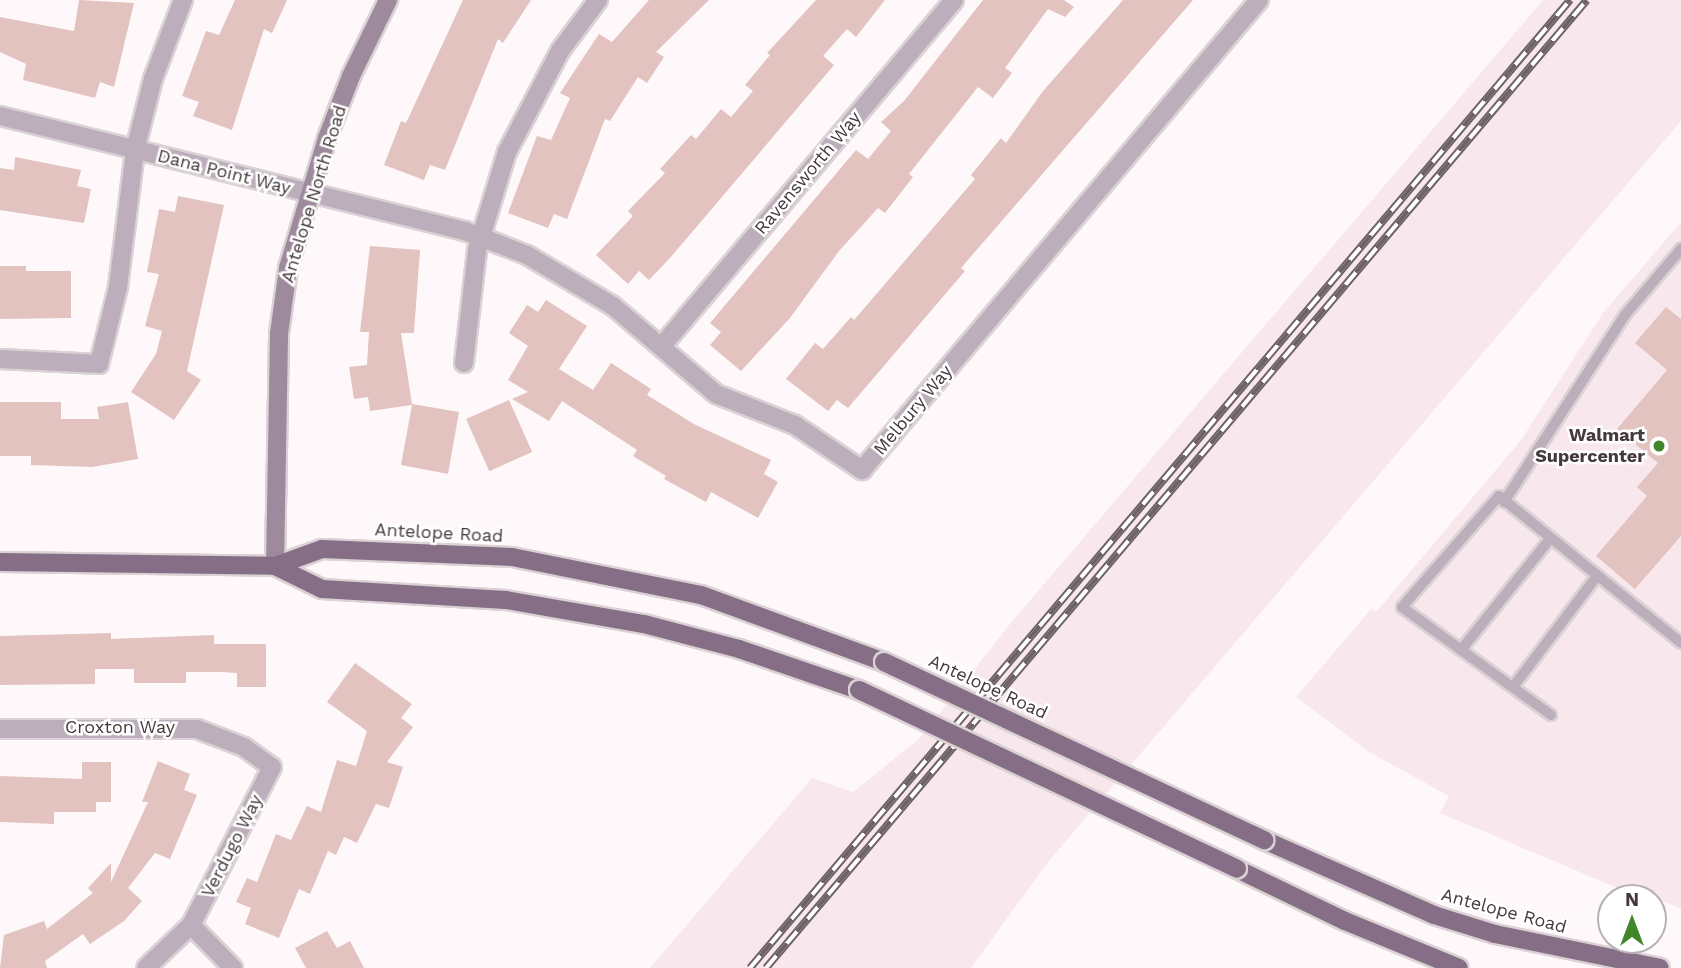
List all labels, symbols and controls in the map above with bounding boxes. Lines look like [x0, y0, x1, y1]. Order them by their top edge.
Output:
street label: Antelope North Road [277, 103, 351, 285]
street label: Ravensworth Way [750, 107, 866, 239]
street label: Dana Point Way [155, 145, 293, 199]
street label: Melbury Way [869, 360, 957, 460]
place label: Walmart Supercenter [1535, 425, 1645, 467]
marker: Walmart Supercenter [1651, 438, 1667, 454]
street label: Antelope Road [374, 519, 504, 547]
street label: Antelope Road [925, 650, 1051, 724]
street label: Croxton Way [65, 716, 175, 738]
street label: Verdugo Way [197, 791, 267, 901]
street label: Antelope Road [1439, 884, 1569, 938]
north arrow [1597, 884, 1667, 954]
text: N [1625, 888, 1639, 911]

